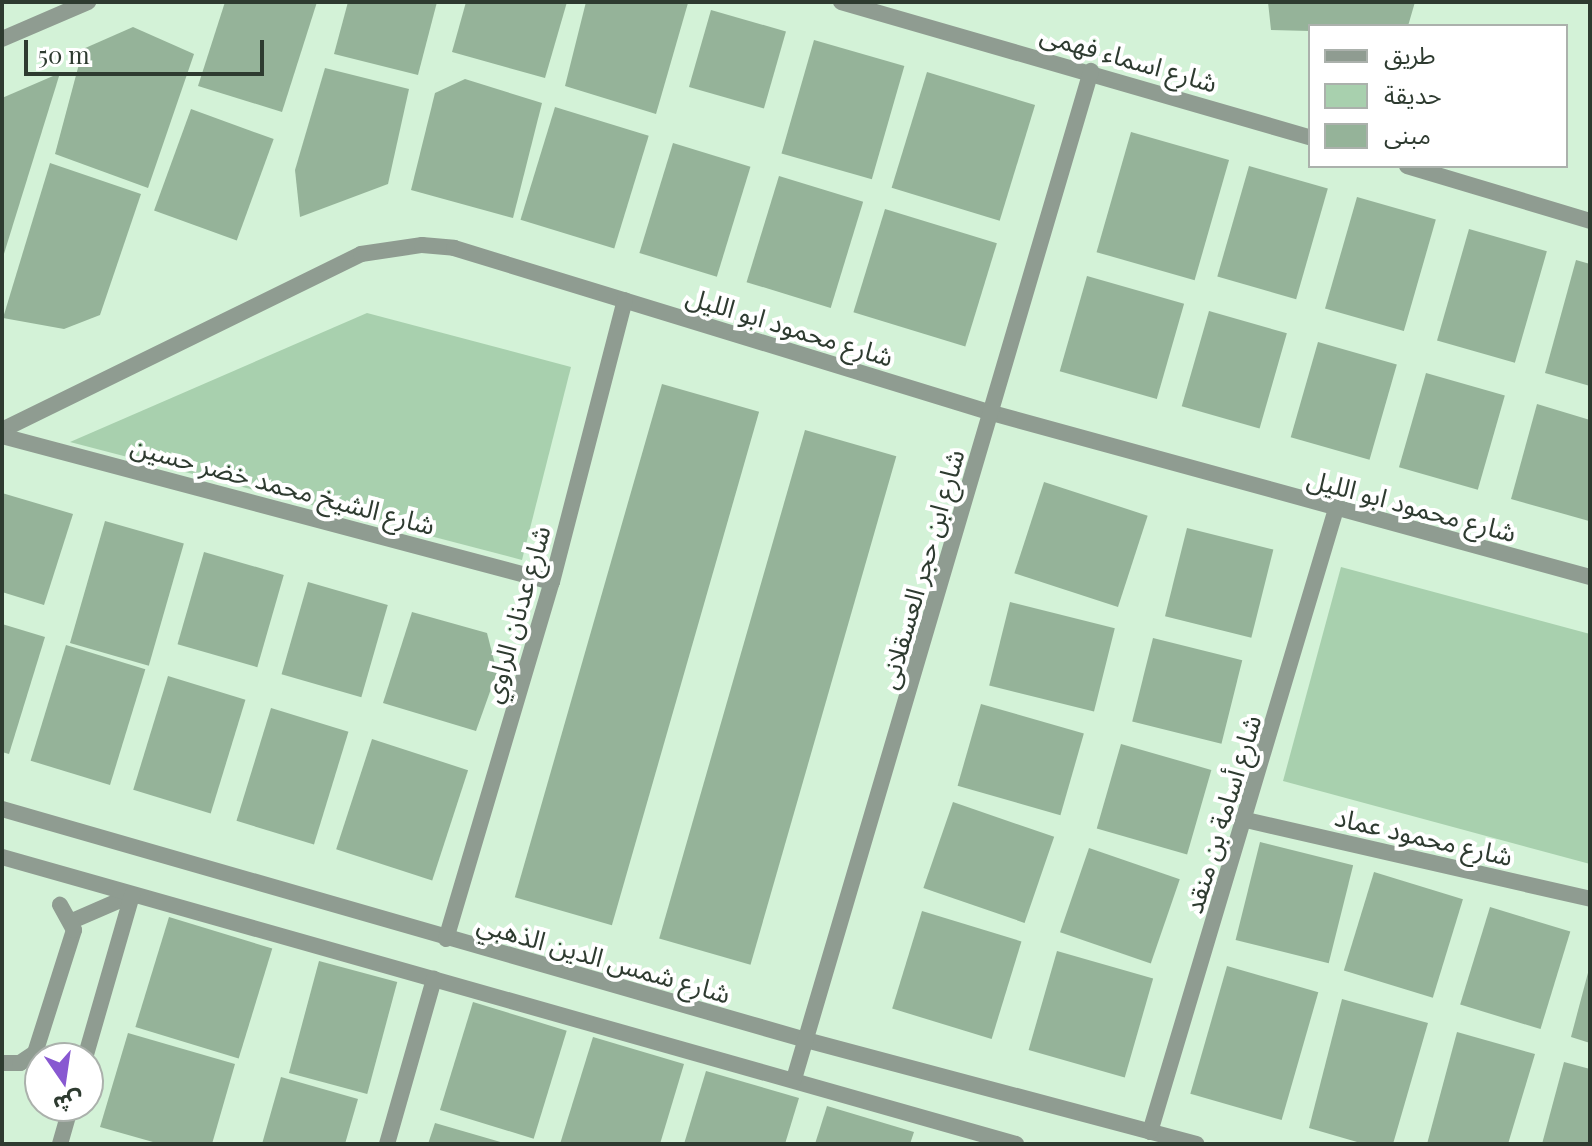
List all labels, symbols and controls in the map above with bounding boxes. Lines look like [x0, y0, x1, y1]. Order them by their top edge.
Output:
street label: شارع اسماء فهمى [1037, 18, 1221, 98]
scale bar [28, 24, 268, 74]
legend [1308, 24, 1568, 168]
text: 50 m [38, 38, 90, 70]
text: طريق [1384, 38, 1436, 70]
text: حديقة [1384, 78, 1442, 110]
text: مبنى [1384, 118, 1431, 150]
street label: شارع محمود ابو الليل [683, 280, 897, 372]
street label: شارع الشيخ محمد خضر حسين [127, 429, 439, 541]
street label: شارع ابن حجر العسقلانى [872, 446, 970, 692]
street label: شارع محمود ابو الليل [1304, 462, 1520, 548]
street label: شارع عدنان الراوي [476, 522, 556, 706]
street label: شارع أسامة بن منقد [1177, 711, 1267, 917]
street label: شارع محمود عماد [1332, 800, 1516, 872]
street label: شارع شمس الدين الذهبي [474, 907, 734, 1009]
north arrow [24, 1042, 104, 1122]
text: ش [51, 1085, 87, 1121]

